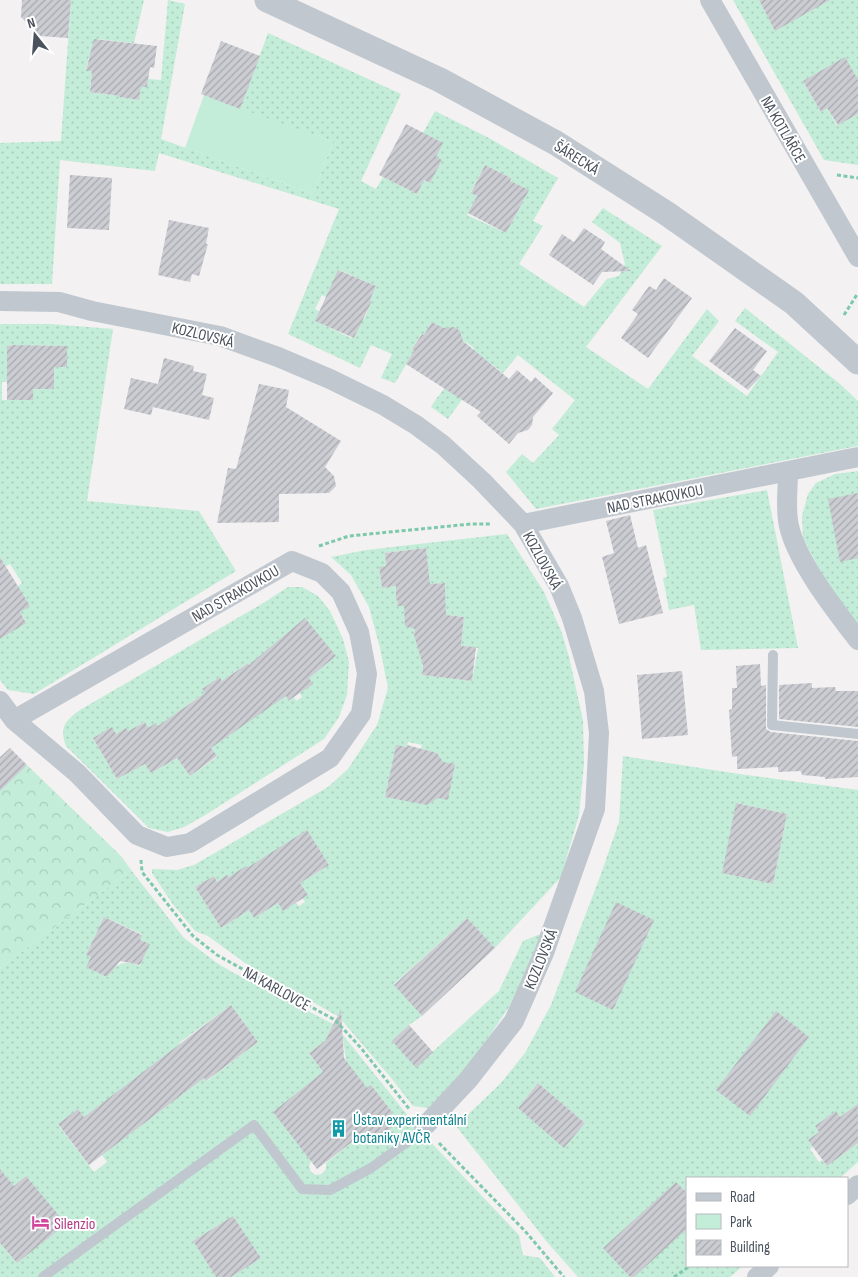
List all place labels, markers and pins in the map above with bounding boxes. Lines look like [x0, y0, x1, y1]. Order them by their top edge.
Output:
place label: Ústav experimentální botaniky AVČR [353, 1111, 467, 1148]
building icon: Ústav experimentální botaniky AVČR [329, 1118, 349, 1138]
hotel icon: Silenzio [30, 1213, 50, 1233]
place label: Silenzio [54, 1215, 95, 1234]

